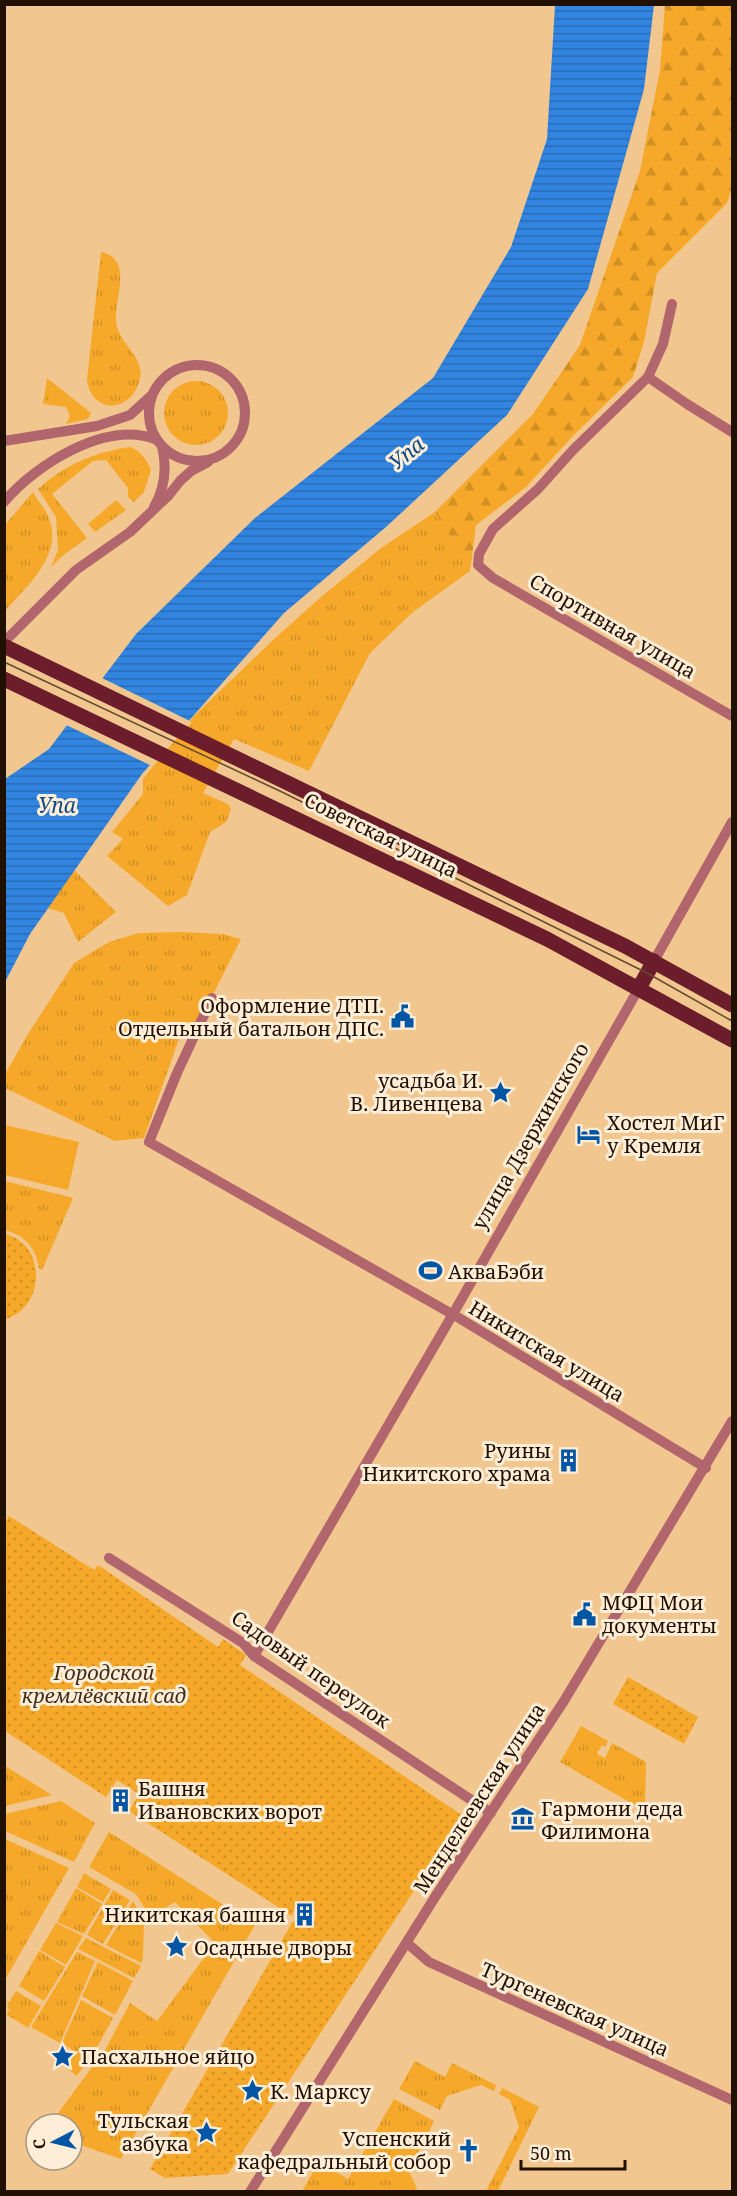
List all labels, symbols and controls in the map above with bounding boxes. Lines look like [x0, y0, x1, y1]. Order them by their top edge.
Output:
water label: Упа [383, 430, 430, 476]
street label: Спортивная улица [525, 567, 701, 685]
street label: Советская улица [300, 786, 462, 884]
water label: Упа [38, 791, 76, 819]
place label: Оформление ДТП. Отдельный батальон ДПС. [118, 992, 384, 1042]
public building icon: Оформление ДТП. Отдельный батальон ДПС. [389, 1003, 415, 1029]
street label: улица Дзержинского [465, 1037, 595, 1235]
place label: усадьба И. В. Ливенцева [350, 1067, 483, 1117]
place icon: усадьба И. В. Ливенцева [488, 1079, 514, 1105]
place label: Хостел МиГ у Кремля [607, 1109, 724, 1159]
hotel icon: Хостел МиГ у Кремля [576, 1121, 602, 1147]
sports icon: АкваБэби [417, 1258, 443, 1284]
place label: АкваБэби [448, 1258, 544, 1285]
street label: Никитская улица [464, 1294, 630, 1408]
place label: Руины Никитского храма [363, 1437, 551, 1487]
building icon: Руины Никитского храма [556, 1448, 582, 1474]
place label: МФЦ Мои документы [602, 1589, 717, 1639]
public building icon: МФЦ Мои документы [571, 1601, 597, 1627]
street label: Садовый переулок [226, 1604, 396, 1734]
park label: Городской кремлёвский сад [22, 1659, 186, 1709]
street label: Менделеевская улица [407, 1697, 551, 1899]
place label: Башня Ивановских ворот [138, 1775, 322, 1825]
building icon: Башня Ивановских ворот [107, 1787, 133, 1813]
place label: Гармони деда Филимона [541, 1795, 683, 1845]
museum icon: Гармони деда Филимона [510, 1806, 536, 1832]
place label: Никитская башня [104, 1901, 286, 1928]
building icon: Никитская башня [291, 1901, 317, 1927]
place icon: Осадные дворы [163, 1934, 189, 1960]
place label: Осадные дворы [194, 1934, 352, 1961]
street label: Тургеневская улица [477, 1955, 673, 2063]
place icon: Пасхальное яйцо [50, 2043, 76, 2069]
place label: Пасхальное яйцо [81, 2043, 254, 2070]
place icon: К. Марксу [239, 2078, 265, 2104]
place label: К. Марксу [270, 2078, 371, 2105]
place label: Тульская азбука [98, 2107, 189, 2157]
north arrow [24, 2112, 84, 2172]
place icon: Тульская азбука [194, 2119, 220, 2145]
place label: Успенский кафедральный собор [237, 2125, 451, 2175]
scale bar [521, 2133, 624, 2171]
text: С [28, 2137, 51, 2150]
church icon: Успенский кафедральный собор [456, 2137, 482, 2163]
text: 50 m [530, 2141, 572, 2165]

